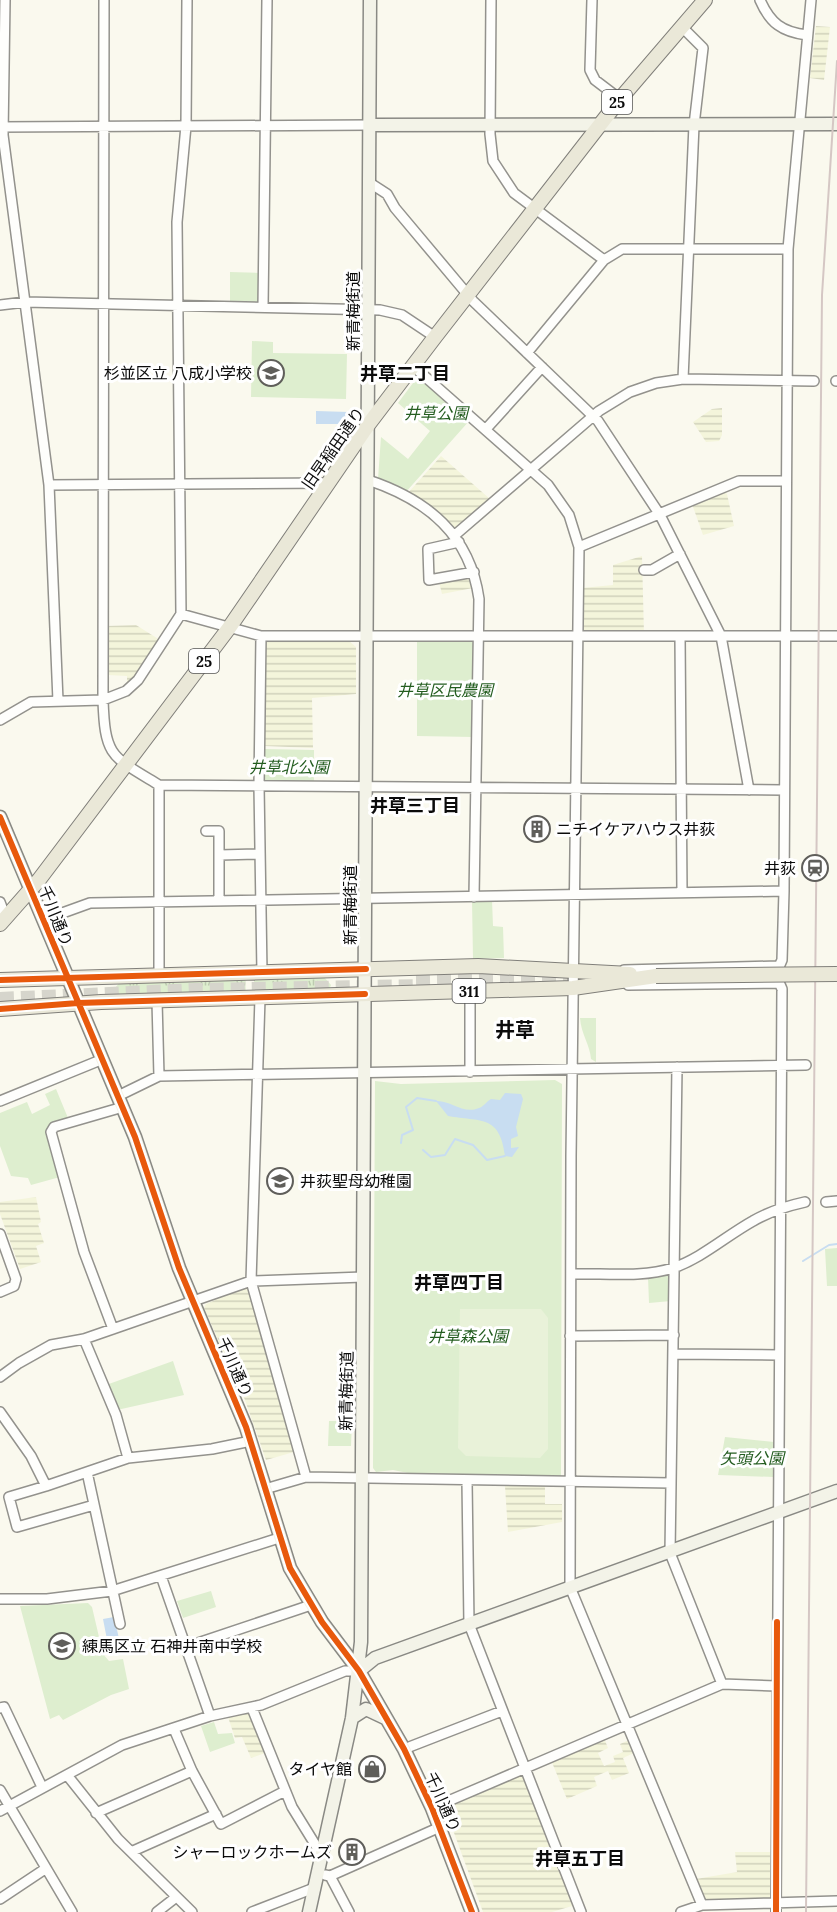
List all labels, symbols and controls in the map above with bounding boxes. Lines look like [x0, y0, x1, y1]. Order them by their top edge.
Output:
road number: 25 [602, 90, 632, 114]
street label: 新青梅街道 [343, 271, 363, 351]
school or university icon: 杉並区立 八成小学校 [256, 358, 286, 388]
district label: 井草二丁目 [360, 362, 450, 385]
place label: 杉並区立 八成小学校 [104, 363, 252, 383]
street label: 旧早稲田通り [297, 403, 369, 493]
park label: 井草公園 [404, 403, 470, 423]
road number: 25 [189, 649, 219, 673]
park label: 井草区民農園 [397, 680, 495, 700]
park label: 井草北公園 [249, 757, 331, 777]
district label: 井草三丁目 [370, 794, 460, 817]
building icon: ニチイケアハウス井荻 [522, 814, 552, 844]
place label: ニチイケアハウス井荻 [556, 819, 715, 839]
station icon: 井荻 [800, 853, 830, 883]
place label: 井荻 [764, 858, 796, 878]
street label: 新青梅街道 [340, 865, 360, 945]
street label: 千川通り [35, 883, 77, 949]
road number: 311 [452, 979, 486, 1003]
district label: 井草 [495, 1017, 535, 1042]
school or university icon: 井荻聖母幼稚園 [265, 1166, 295, 1196]
place label: 井荻聖母幼稚園 [300, 1171, 412, 1191]
district label: 井草四丁目 [414, 1271, 504, 1294]
park label: 井草森公園 [428, 1326, 510, 1346]
street label: 千川通り [213, 1334, 257, 1400]
street label: 新青梅街道 [335, 1351, 357, 1431]
park label: 矢頭公園 [720, 1448, 786, 1468]
school or university icon: 練馬区立 石神井南中学校 [47, 1631, 77, 1661]
place label: 練馬区立 石神井南中学校 [82, 1636, 262, 1656]
shop icon: タイヤ館 [357, 1754, 387, 1784]
place label: タイヤ館 [288, 1759, 352, 1779]
street label: 千川通り [421, 1769, 465, 1835]
building icon: シャーロックホームズ [337, 1837, 367, 1867]
place label: シャーロックホームズ [172, 1842, 332, 1862]
district label: 井草五丁目 [535, 1847, 625, 1870]

